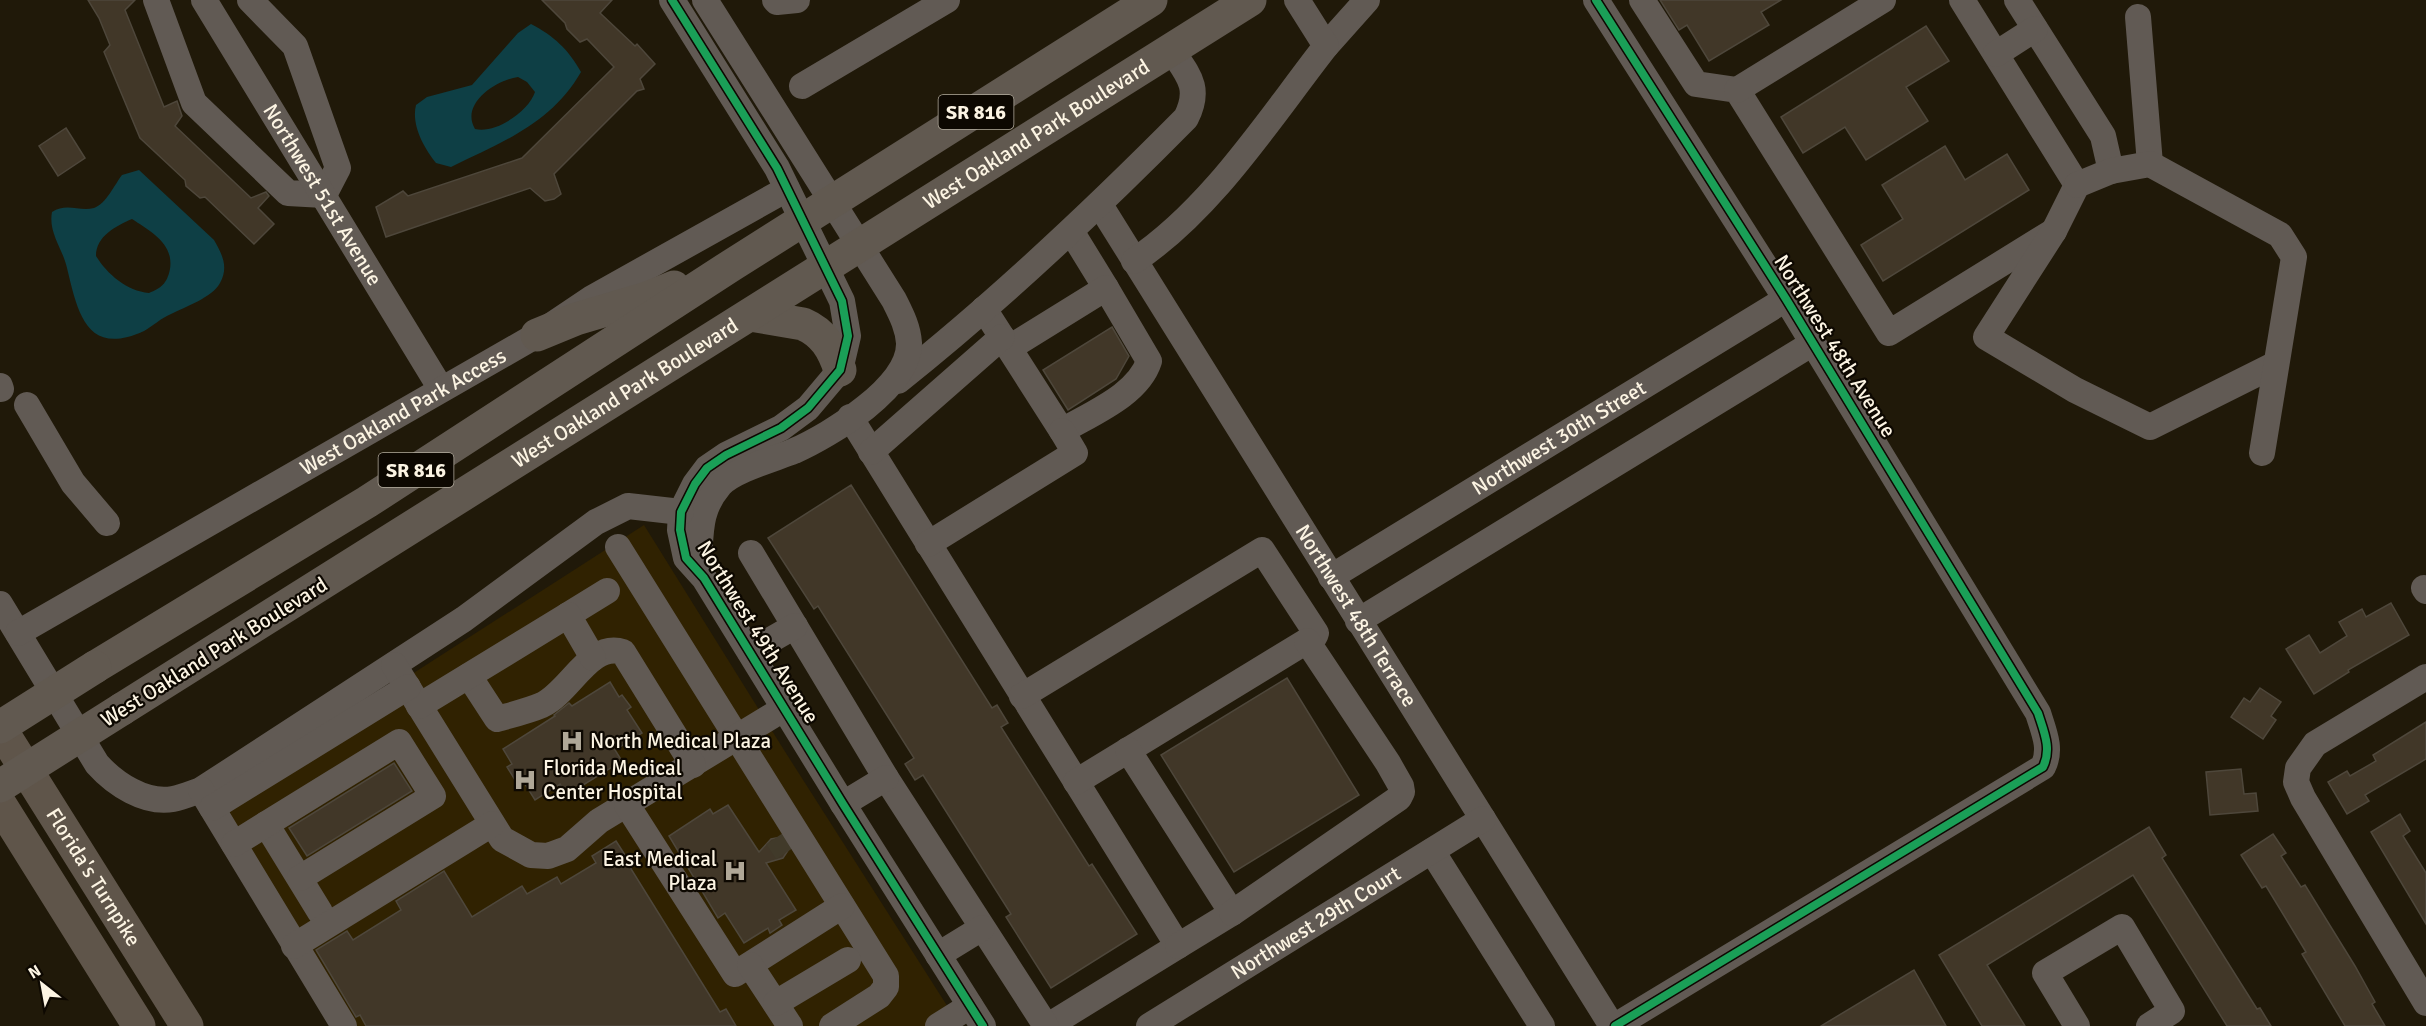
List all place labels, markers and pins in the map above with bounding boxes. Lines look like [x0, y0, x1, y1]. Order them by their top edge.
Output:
hospital icon: North Medical Plaza [559, 728, 585, 754]
place label: North Medical Plaza [590, 728, 771, 754]
place label: Florida Medical Center Hospital [543, 755, 683, 805]
hospital icon: Florida Medical Center Hospital [512, 767, 538, 793]
place label: East Medical Plaza [603, 846, 717, 896]
hospital icon: East Medical Plaza [722, 858, 748, 884]

